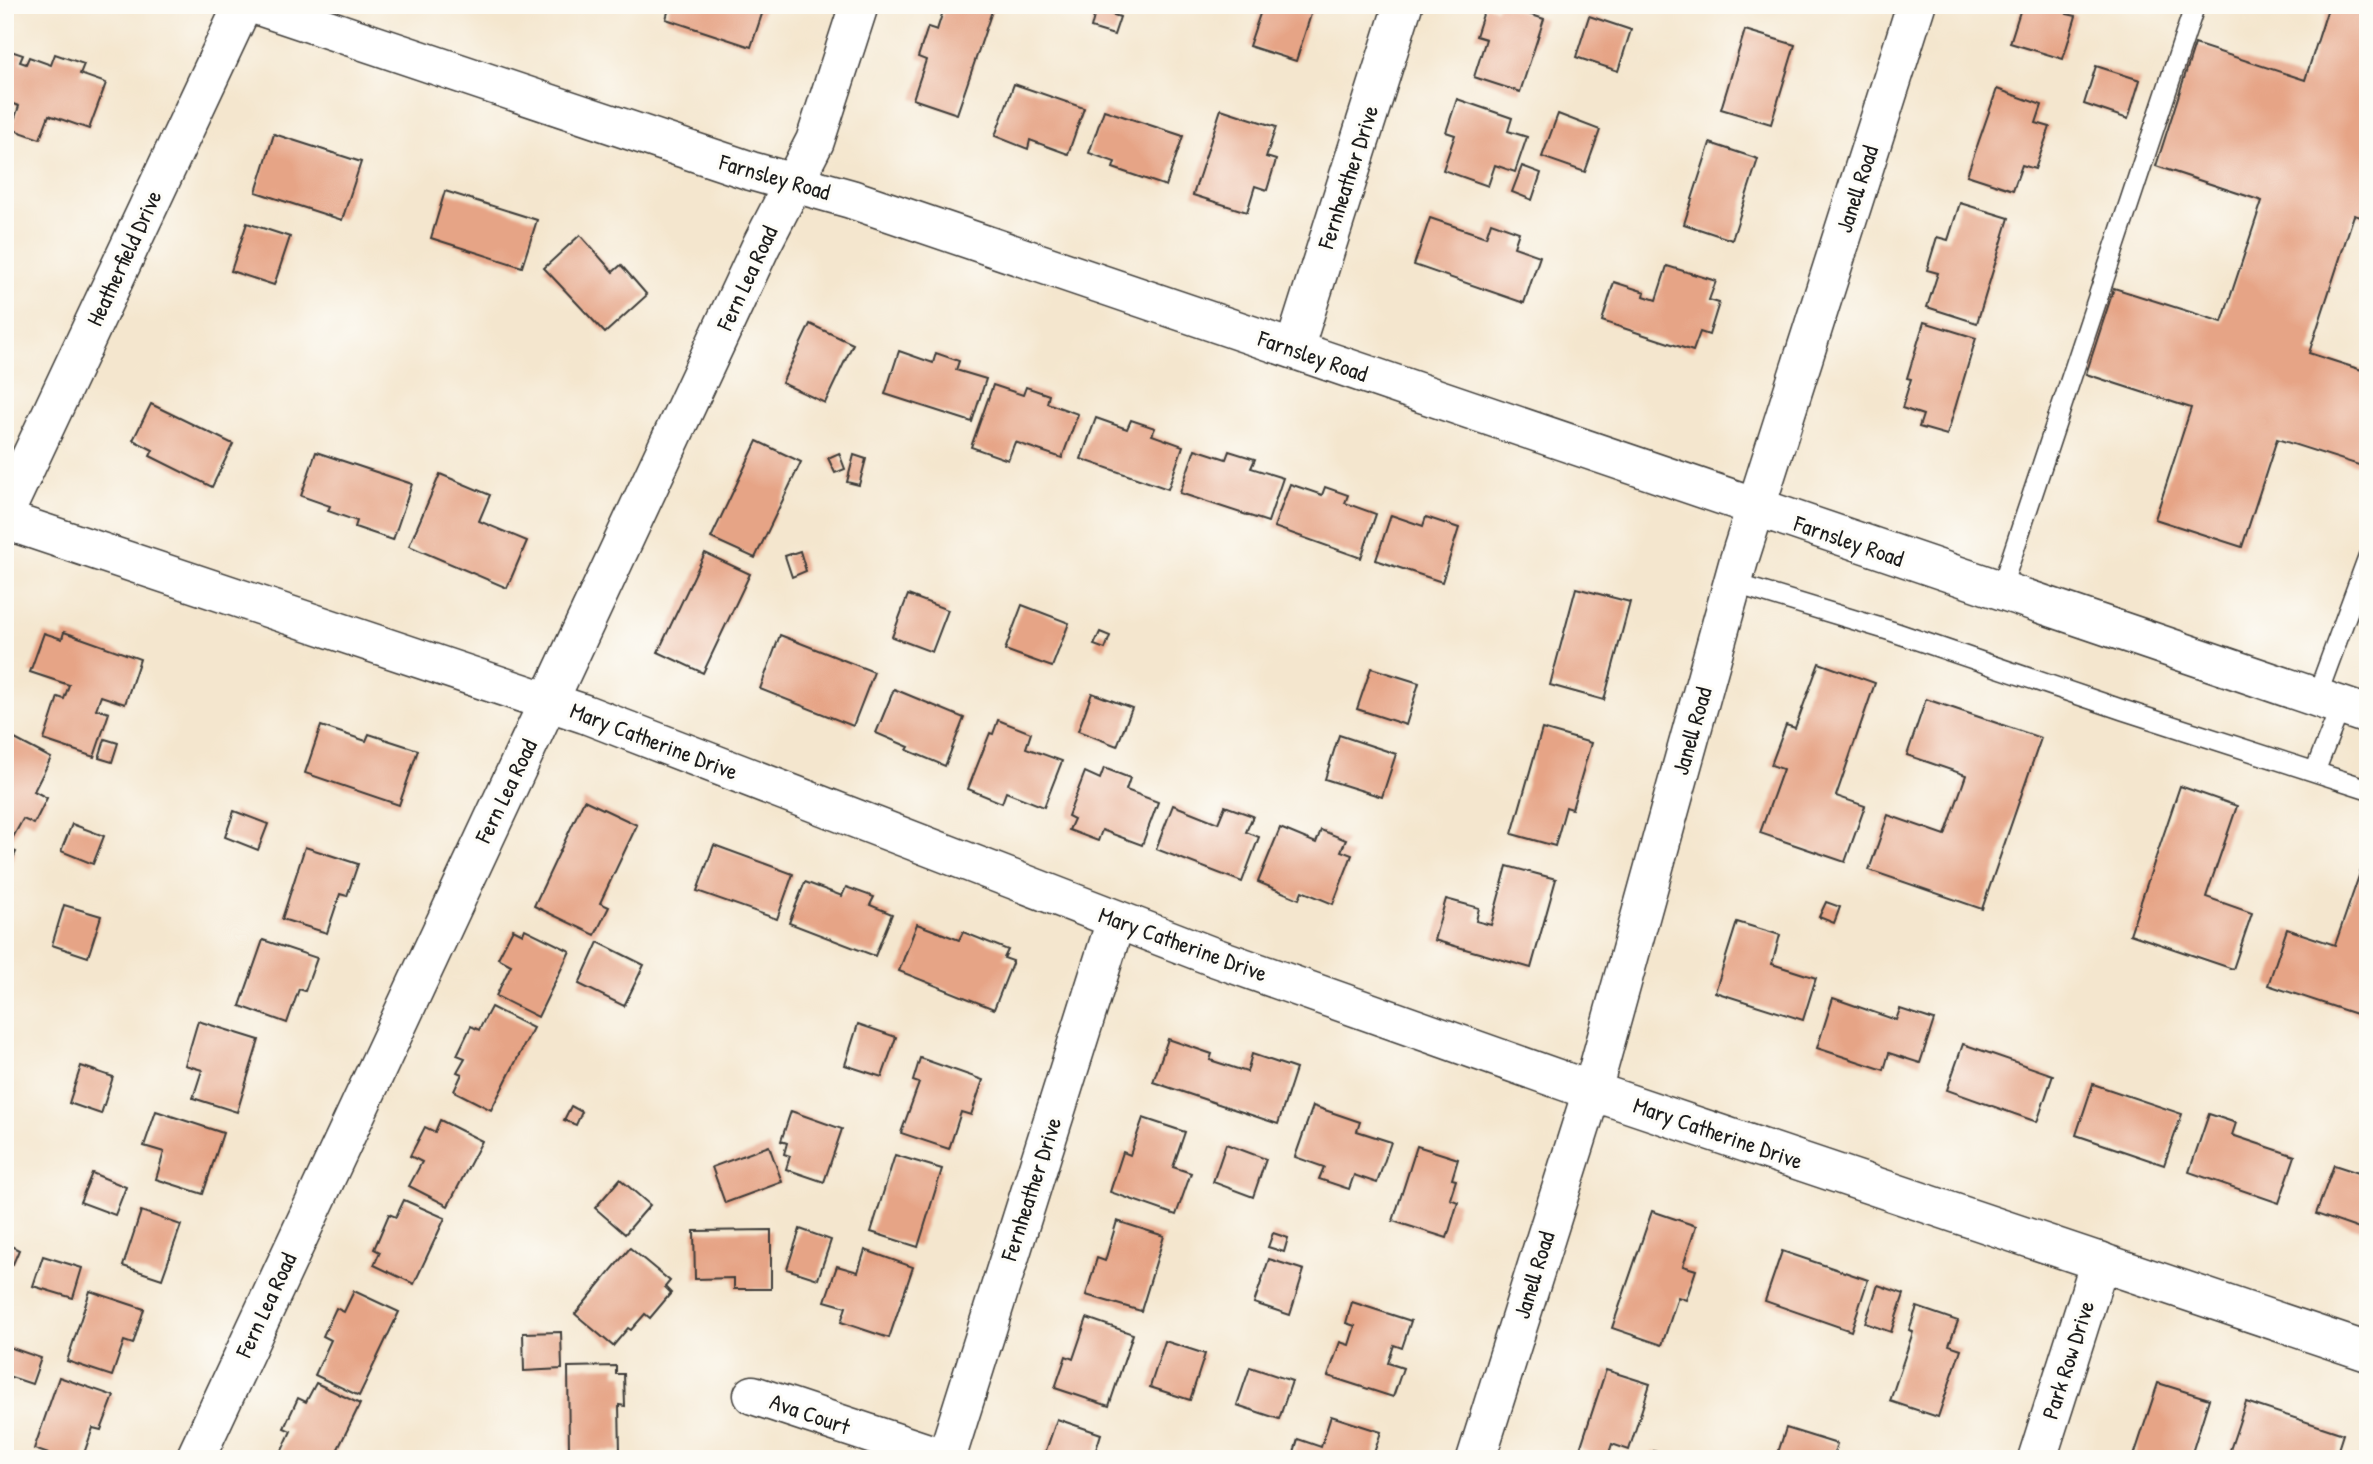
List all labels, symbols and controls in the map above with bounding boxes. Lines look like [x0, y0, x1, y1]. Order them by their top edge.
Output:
street label: Fernheather Drive [1309, 101, 1385, 253]
street label: Janell Road [1828, 141, 1885, 236]
street label: Farnsley Road [715, 146, 834, 207]
street label: Heatherfield Drive [79, 185, 169, 331]
street label: Fern Lea Road [708, 220, 784, 336]
street label: Farnsley Road [1253, 322, 1372, 389]
street label: Farnsley Road [1789, 507, 1908, 574]
street label: Janell Road [1664, 683, 1719, 778]
street label: Mary Catherine Drive [566, 694, 742, 787]
street label: Fern Lea Road [467, 734, 544, 849]
street label: Mary Catherine Drive [1095, 899, 1272, 988]
street label: Mary Catherine Drive [1629, 1089, 1807, 1176]
street label: Fernheather Drive [992, 1113, 1068, 1265]
street label: Janell Road [1506, 1227, 1562, 1322]
street label: Fern Lea Road [227, 1247, 303, 1363]
street label: Park Row Drive [2034, 1297, 2101, 1423]
street label: Ava Court [766, 1385, 855, 1442]

